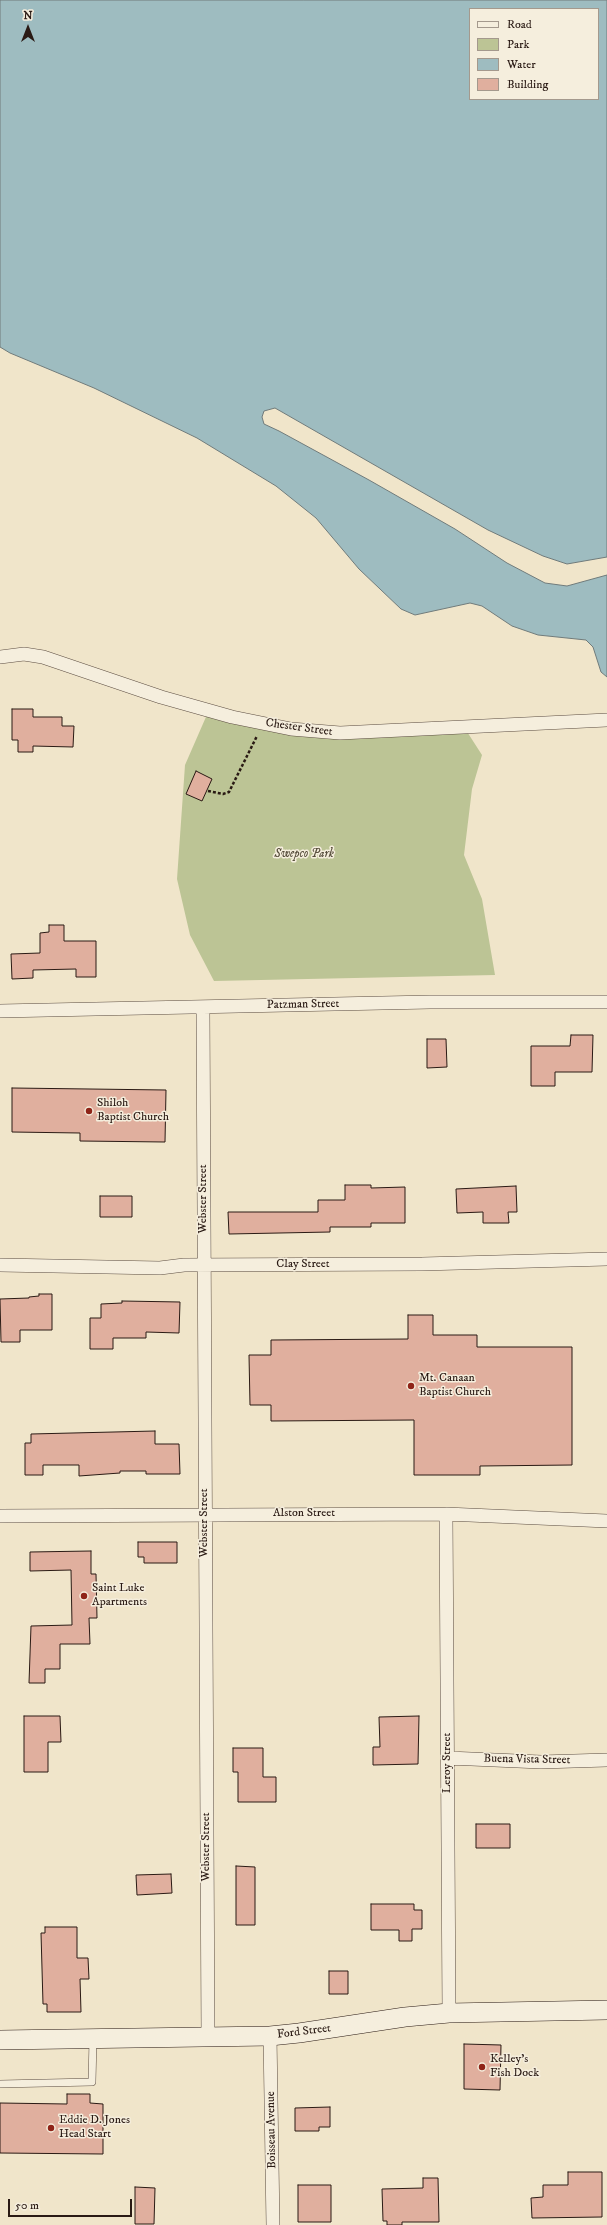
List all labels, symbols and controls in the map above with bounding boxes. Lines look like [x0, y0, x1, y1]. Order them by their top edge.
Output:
north arrow [8, 8, 48, 48]
legend [469, 8, 599, 100]
text: N [23, 9, 33, 23]
text: Road [507, 17, 532, 32]
text: Park [507, 37, 529, 52]
text: Water [507, 57, 536, 72]
text: Building [507, 77, 548, 92]
street label: Chester Street [265, 716, 333, 740]
park label: Swepco Park [274, 848, 334, 862]
street label: Patzman Street [267, 997, 339, 1013]
place label: Shiloh Baptist Church [97, 1097, 169, 1125]
marker: Shiloh Baptist Church [84, 1106, 94, 1116]
street label: Webster Street [197, 1164, 211, 1234]
street label: Clay Street [276, 1258, 330, 1272]
place label: Mt. Canaan Baptist Church [419, 1372, 491, 1400]
marker: Mt. Canaan Baptist Church [406, 1381, 416, 1391]
street label: Webster Street [198, 1488, 212, 1558]
street label: Alston Street [273, 1507, 335, 1521]
place label: Saint Luke Apartments [92, 1582, 147, 1610]
marker: Saint Luke Apartments [79, 1591, 89, 1601]
street label: Leroy Street [441, 1733, 455, 1793]
street label: Buena Vista Street [483, 1752, 571, 1768]
street label: Webster Street [200, 1812, 214, 1882]
street label: Ford Street [276, 2022, 332, 2042]
place label: Kelley's Fish Dock [490, 2053, 539, 2081]
marker: Kelley's Fish Dock [477, 2062, 487, 2072]
street label: Boisseau Avenue [264, 2091, 280, 2169]
place label: Eddie D. Jones Head Start [59, 2114, 130, 2142]
marker: Eddie D. Jones Head Start [46, 2123, 56, 2133]
scale bar [10, 2191, 134, 2217]
text: 50 m [15, 2198, 39, 2213]

